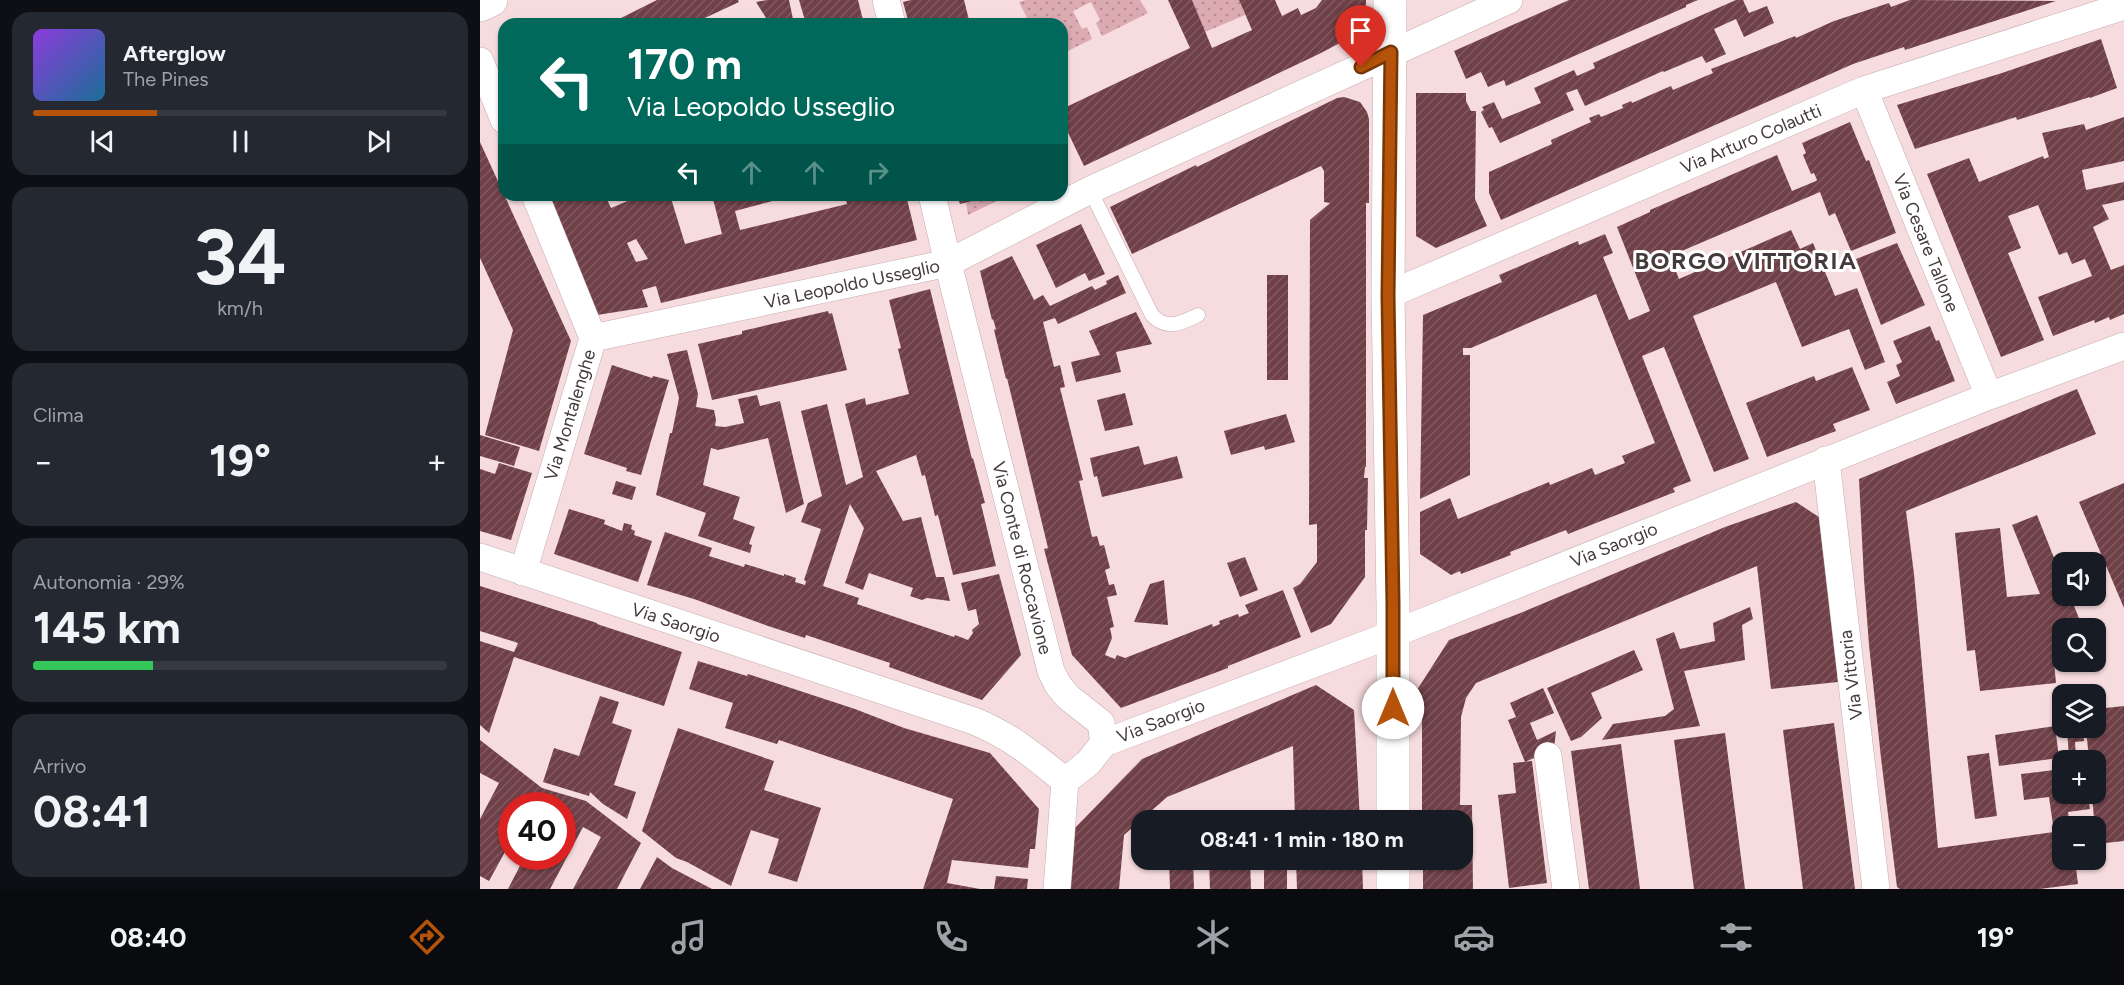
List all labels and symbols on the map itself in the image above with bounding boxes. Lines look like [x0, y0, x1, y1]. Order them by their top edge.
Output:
pin [1335, 5, 1386, 67]
street label: Via Arturo Colautti [1677, 99, 1825, 179]
street label: Via Cesare Tallone [1888, 171, 1964, 316]
district label: BORGO VITTORIA [1634, 246, 1858, 275]
street label: Via Leopoldo Usseglio [762, 255, 942, 313]
street label: Via Montalenghe [540, 347, 600, 483]
street label: Via Conte di Roccavione [987, 459, 1057, 657]
street label: Via Saorgio [1567, 518, 1661, 572]
street label: Via Saorgio [629, 598, 723, 648]
street label: Via Vittoria [1835, 629, 1867, 721]
position arrow [1361, 676, 1425, 740]
street label: Via Saorgio [1114, 694, 1208, 748]
speed limit sign: 40 [498, 792, 576, 870]

